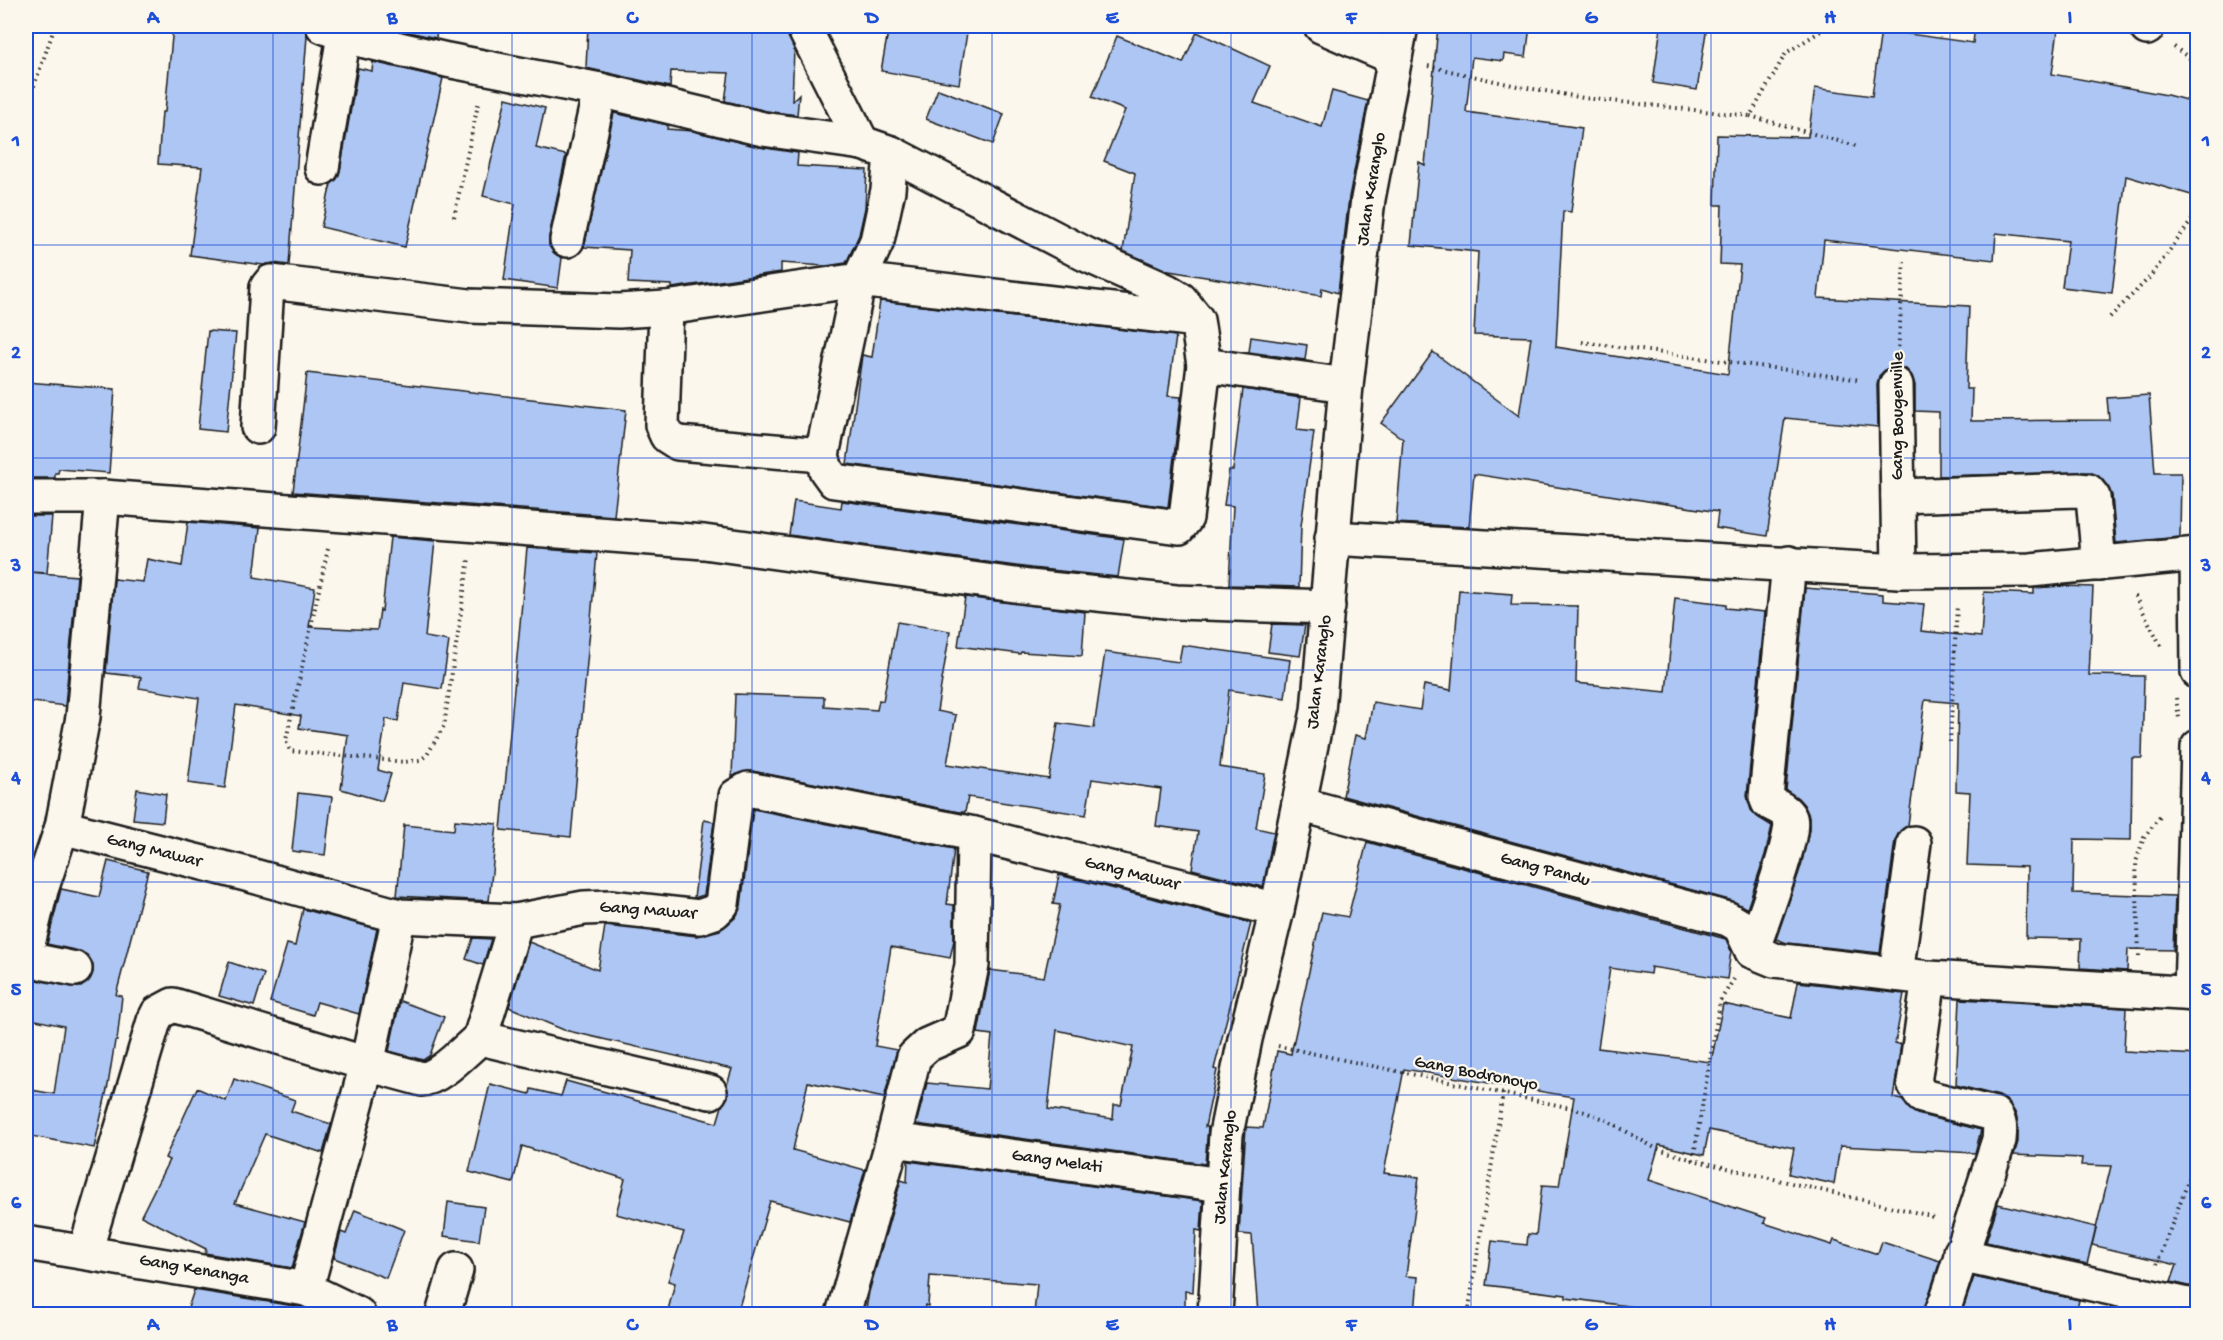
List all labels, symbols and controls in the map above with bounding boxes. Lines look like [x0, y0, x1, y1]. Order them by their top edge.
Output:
text: A [146, 8, 161, 31]
text: B [386, 8, 398, 31]
text: C [626, 8, 640, 31]
text: D [863, 8, 879, 31]
text: E [1106, 8, 1120, 31]
text: F [1345, 8, 1358, 31]
text: G [1585, 8, 1599, 31]
text: H [1824, 8, 1836, 31]
text: I [2068, 8, 2073, 31]
text: 1 [11, 131, 20, 154]
street label: Jalan Karanglo [1353, 131, 1391, 247]
text: 1 [2201, 131, 2210, 154]
text: 2 [11, 343, 21, 366]
text: 2 [2201, 343, 2211, 366]
street label: Gang Bougenville [1888, 351, 1909, 480]
text: 3 [10, 556, 21, 579]
text: 3 [2200, 556, 2211, 579]
street label: Jalan Karanglo [1303, 614, 1337, 730]
text: 4 [10, 768, 21, 791]
text: 4 [2200, 768, 2211, 791]
street label: Gang Mawar [104, 829, 205, 873]
street label: Gang Pandu [1498, 848, 1593, 892]
street label: Gang Mawar [1082, 852, 1183, 896]
street label: Gang Mawar [599, 897, 699, 925]
text: 5 [11, 980, 22, 1003]
text: 5 [2201, 980, 2212, 1003]
street label: Gang Bodronoyo [1412, 1052, 1540, 1096]
street label: Jalan Karanglo [1210, 1109, 1242, 1225]
street label: Gang Melati [1010, 1145, 1104, 1179]
text: 6 [11, 1193, 22, 1216]
text: 6 [2201, 1193, 2212, 1216]
street label: Gang Kenanga [138, 1250, 251, 1290]
text: A [146, 1315, 161, 1338]
text: B [386, 1315, 398, 1338]
text: C [626, 1315, 640, 1338]
text: D [863, 1315, 879, 1338]
text: E [1106, 1315, 1120, 1338]
text: F [1345, 1315, 1358, 1338]
text: G [1585, 1315, 1599, 1338]
text: H [1824, 1315, 1836, 1338]
text: I [2068, 1315, 2073, 1338]

